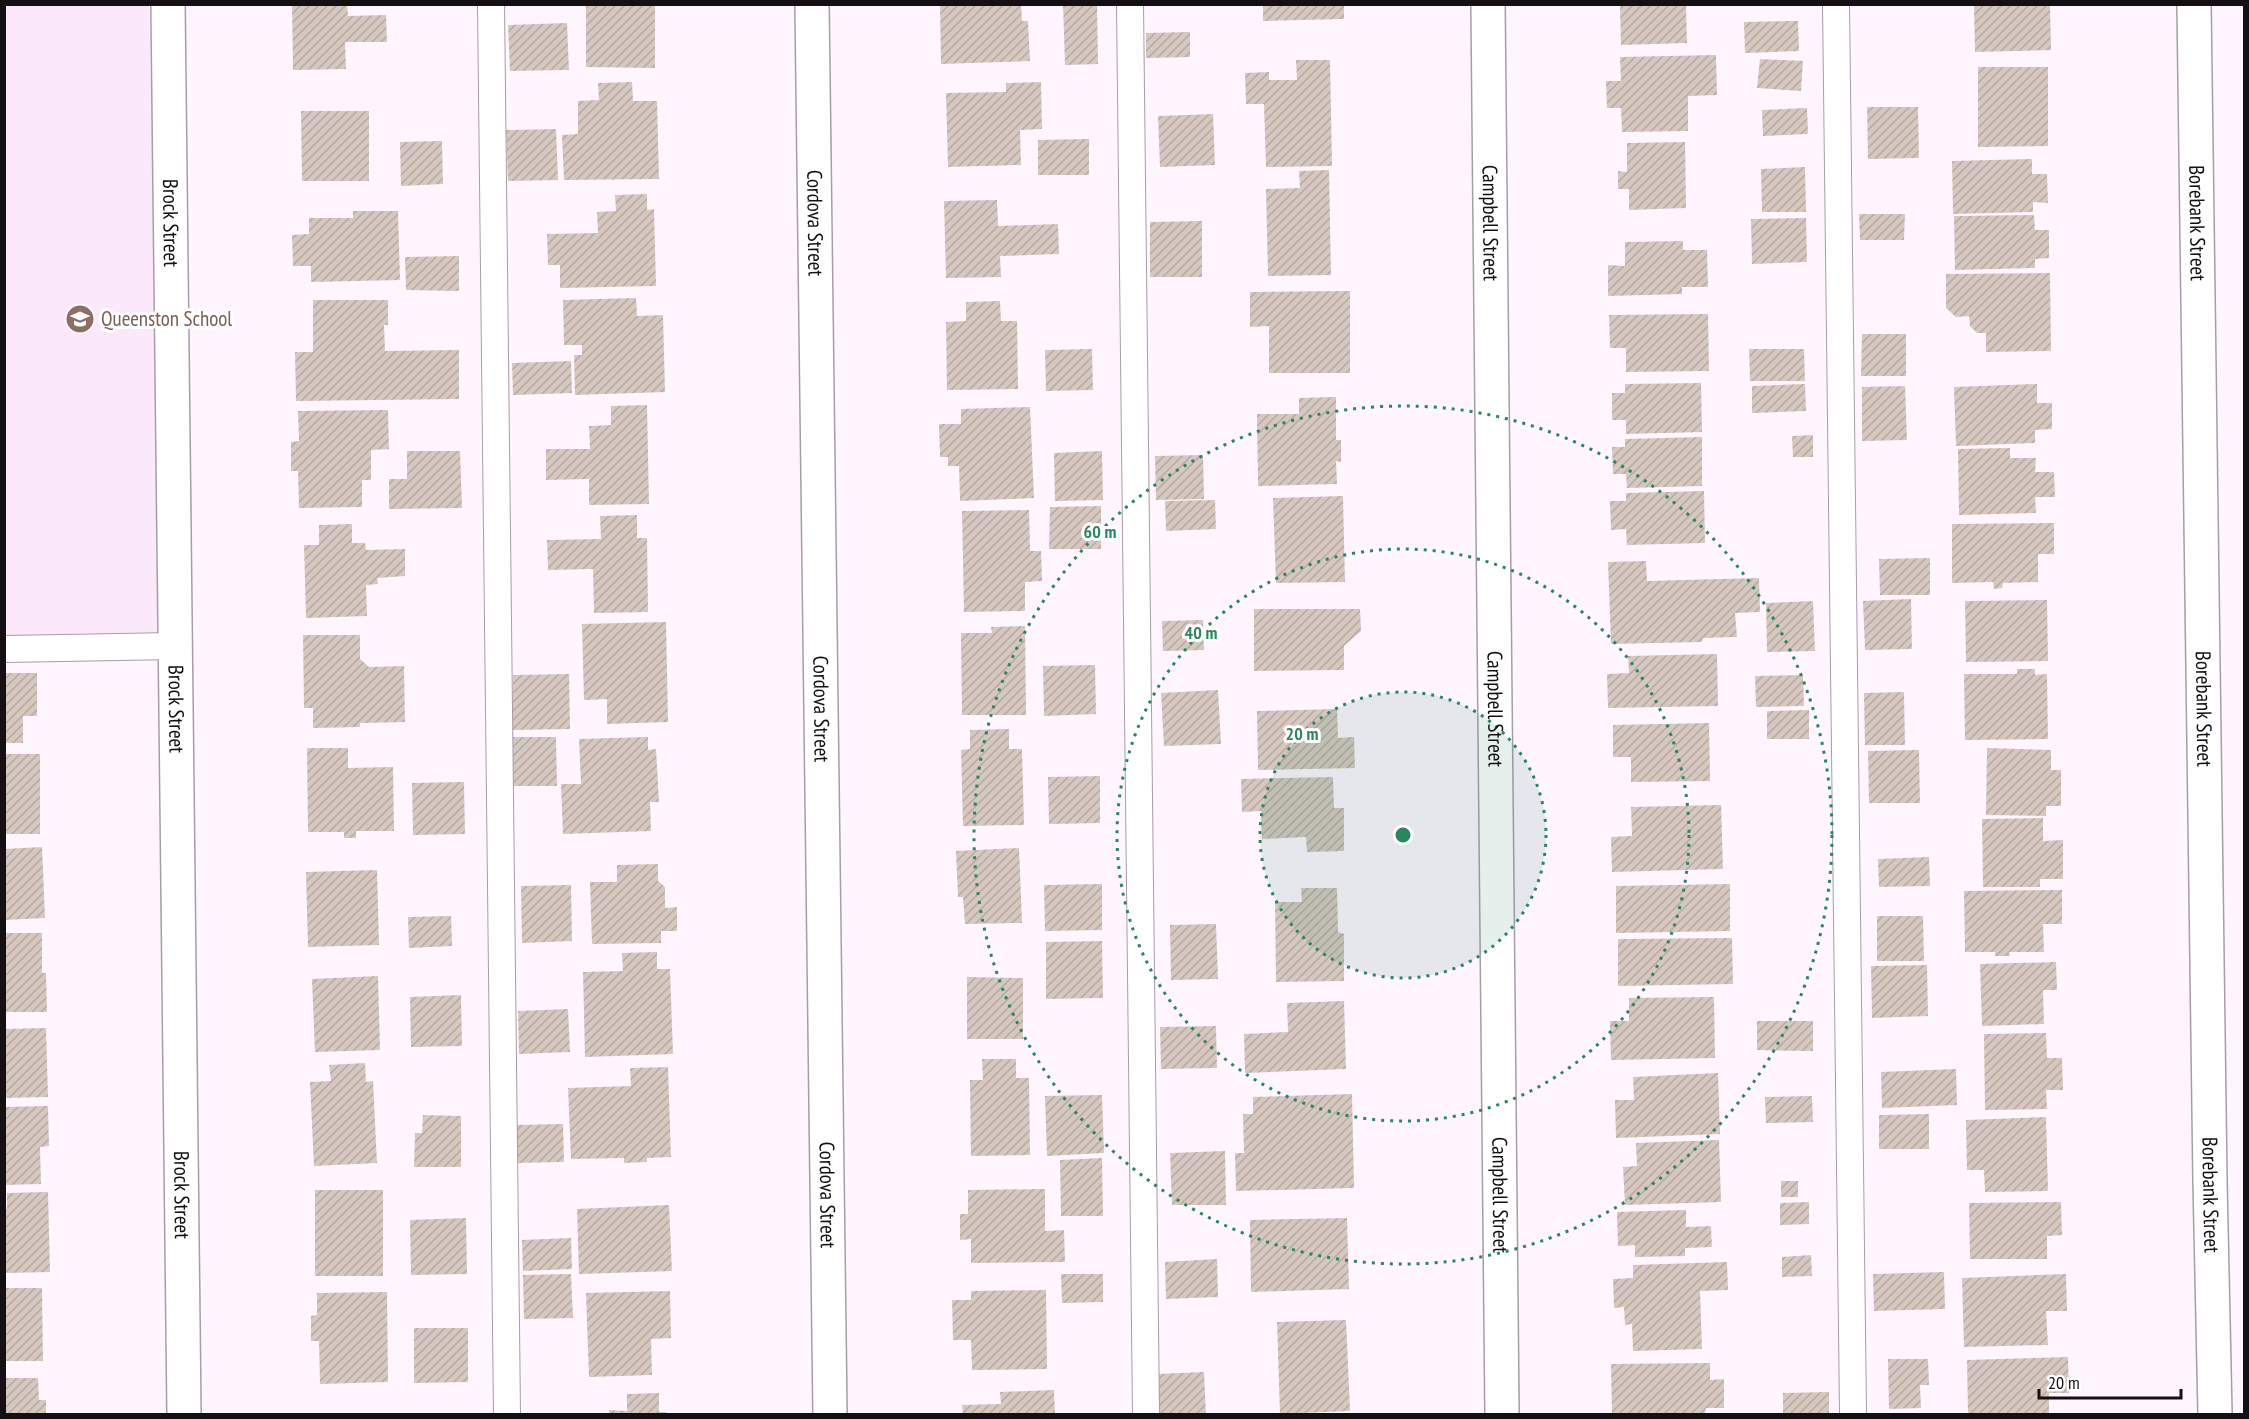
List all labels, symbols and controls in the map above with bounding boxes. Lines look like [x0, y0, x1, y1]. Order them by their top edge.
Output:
street label: Campbell Street [1477, 165, 1505, 281]
street label: Borebank Street [2183, 165, 2212, 281]
street label: Cordova Street [801, 170, 829, 277]
street label: Brock Street [157, 179, 185, 267]
school or university icon: Queenston School [64, 303, 96, 335]
place label: Queenston School [101, 305, 232, 332]
text: 60 m [1084, 520, 1116, 543]
text: 40 m [1185, 621, 1217, 644]
street label: Campbell Street [1481, 651, 1510, 767]
street label: Borebank Street [2190, 651, 2218, 767]
street label: Cordova Street [807, 656, 836, 763]
street label: Brock Street [163, 665, 190, 753]
text: 20 m [1286, 722, 1318, 745]
centre of rings [1393, 825, 1413, 845]
street label: Campbell Street [1486, 1137, 1514, 1253]
street label: Borebank Street [2196, 1137, 2226, 1253]
street label: Cordova Street [814, 1142, 842, 1248]
street label: Brock Street [168, 1151, 196, 1239]
scale bar [2039, 1362, 2182, 1400]
text: 20 m [2048, 1371, 2080, 1394]

